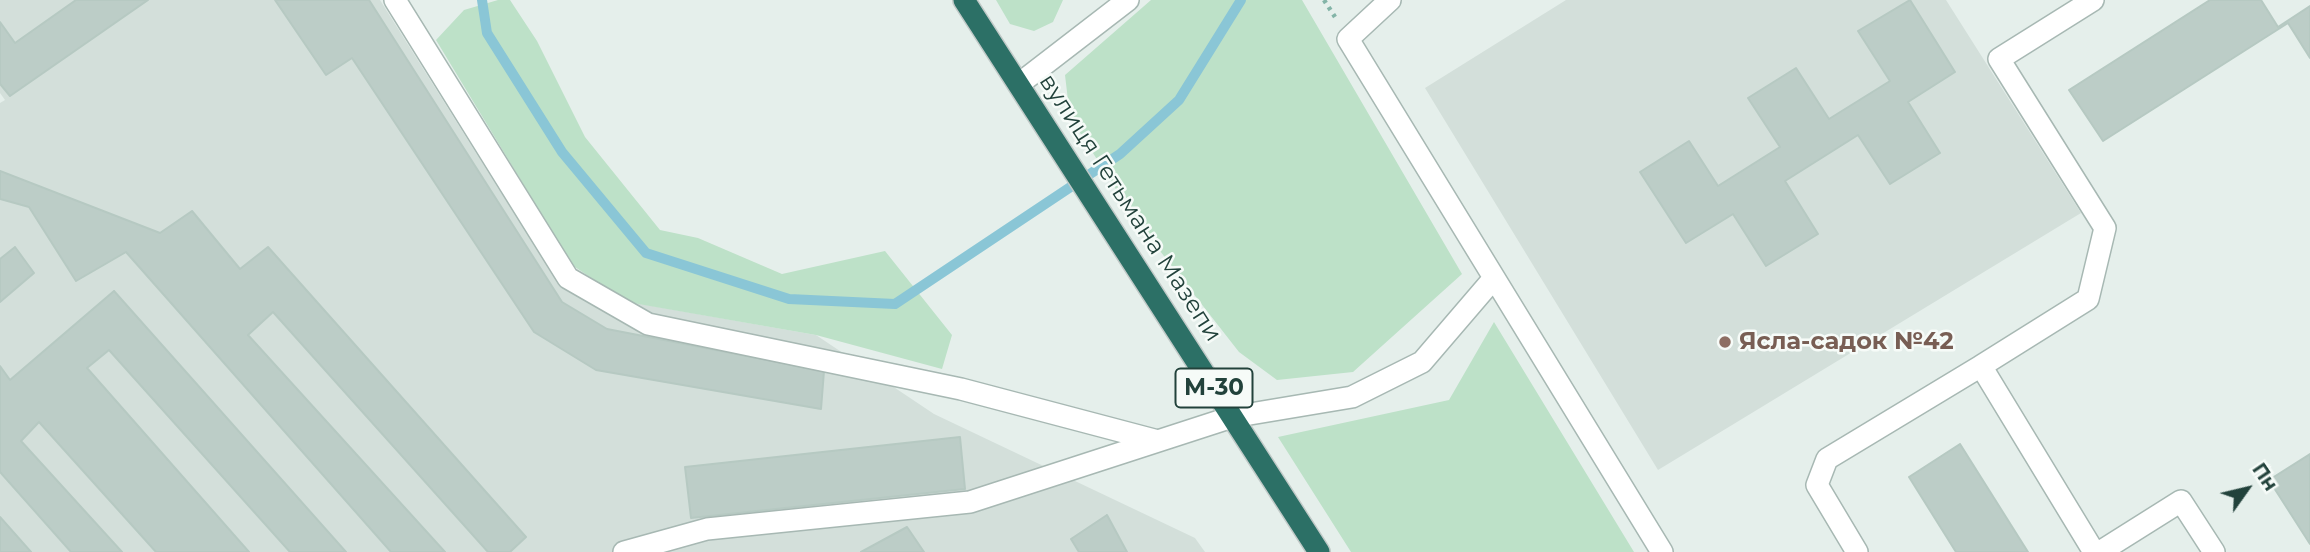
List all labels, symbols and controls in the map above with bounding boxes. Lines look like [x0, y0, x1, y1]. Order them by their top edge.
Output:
street label: вулиця Гетьмана Мазепи [1033, 69, 1227, 347]
place label: Ясла-садок №42 [1739, 328, 1954, 356]
marker: Ясла-садок №42 [1717, 334, 1733, 350]
road number: М-30 [1176, 368, 1252, 408]
north arrow [2212, 454, 2282, 524]
text: Пн [2247, 459, 2282, 495]

